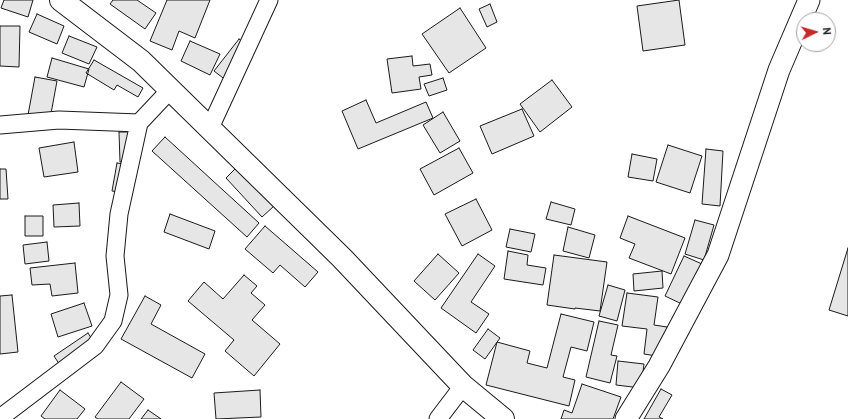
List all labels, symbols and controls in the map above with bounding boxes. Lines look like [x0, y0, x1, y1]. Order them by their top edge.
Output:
north arrow [796, 12, 836, 52]
text: N [820, 27, 834, 35]

